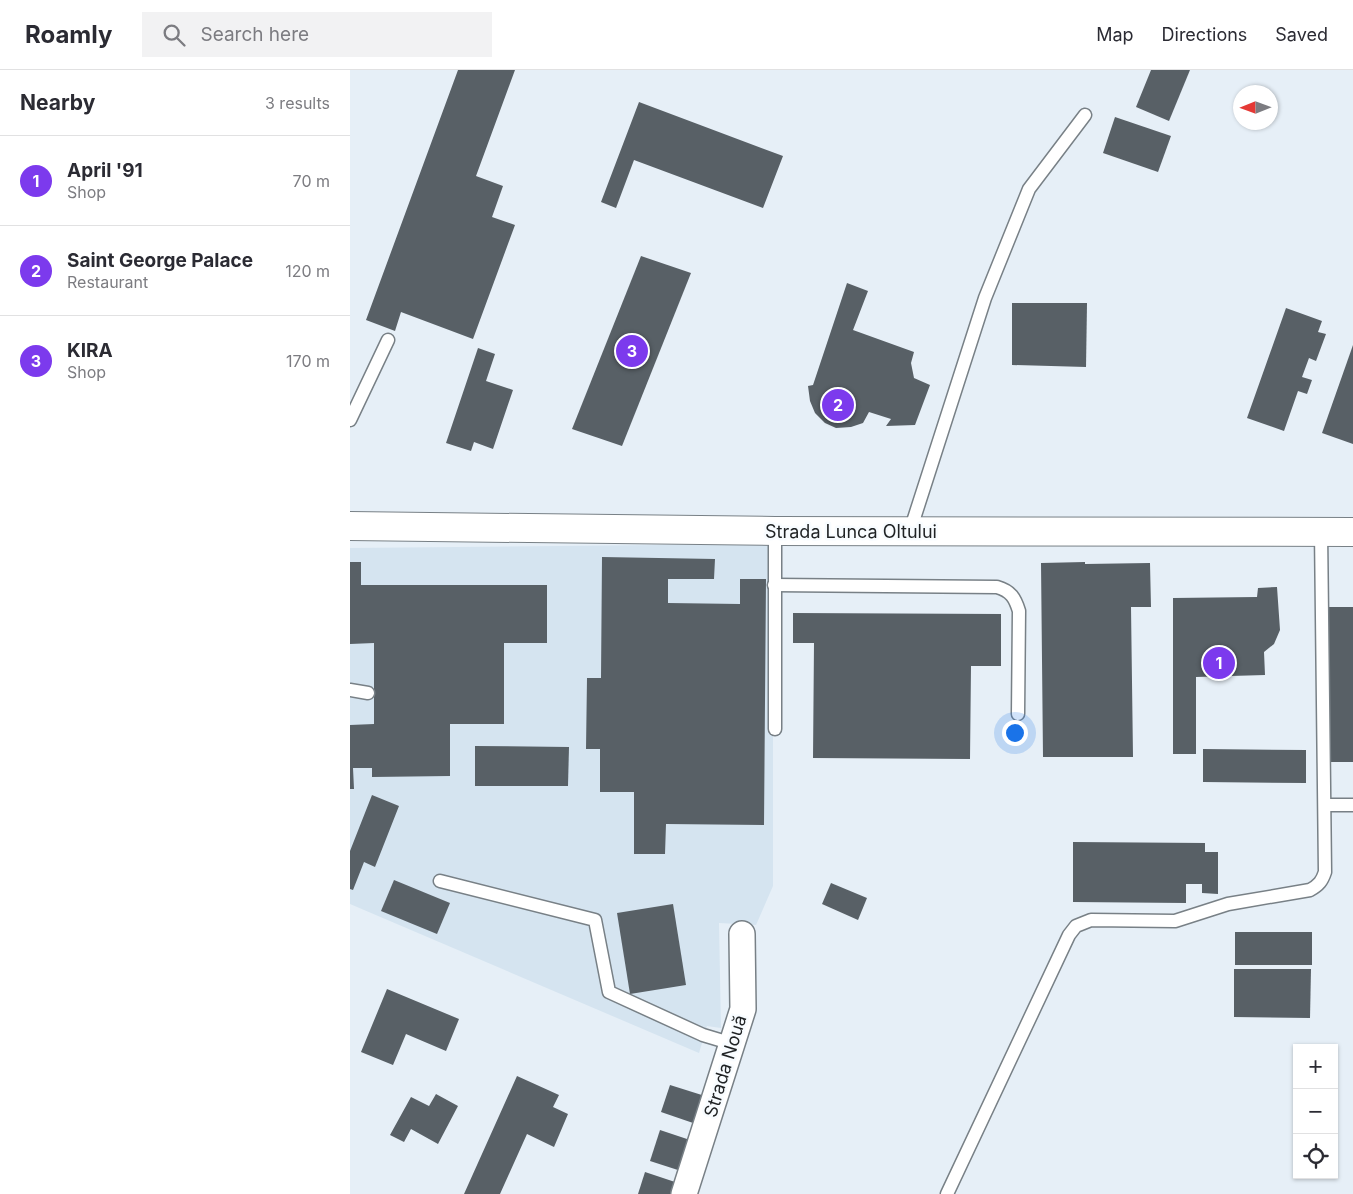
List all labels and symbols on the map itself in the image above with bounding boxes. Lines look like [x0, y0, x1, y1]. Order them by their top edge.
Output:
north arrow [1233, 85, 1278, 130]
pin: 3 [616, 332, 648, 370]
pin: 2 [822, 386, 854, 424]
street label: Strada Lunca Oltului [765, 521, 937, 542]
pin: 1 [1203, 644, 1235, 682]
your location [1002, 720, 1028, 746]
street label: Strada Nouă [700, 1012, 750, 1120]

